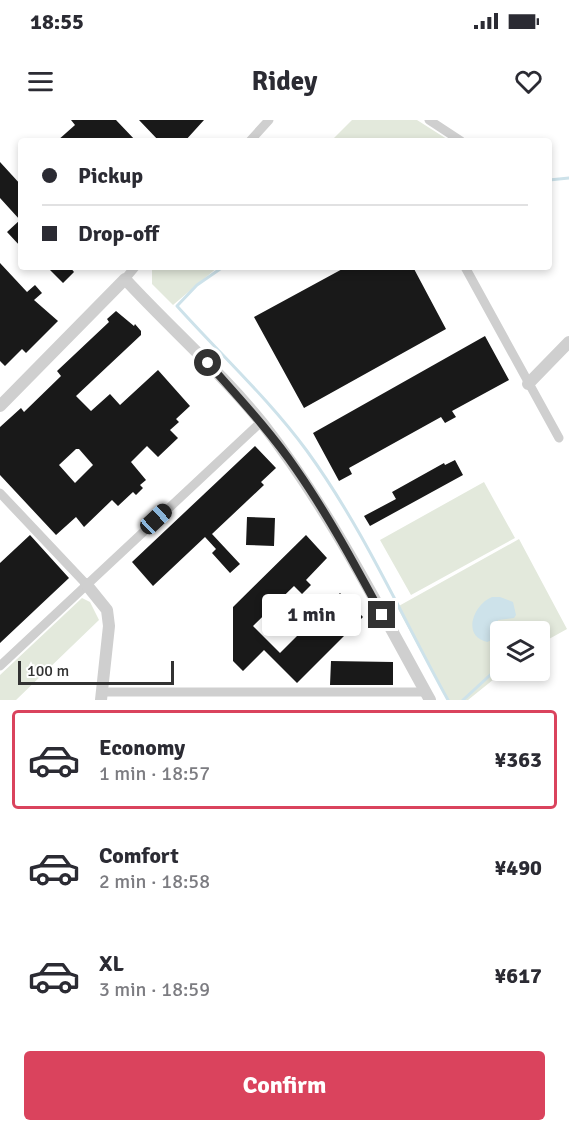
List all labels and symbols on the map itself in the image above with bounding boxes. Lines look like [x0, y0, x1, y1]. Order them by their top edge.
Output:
route start [194, 349, 221, 376]
car [137, 500, 175, 538]
callout: 1 min [262, 594, 361, 636]
route end [368, 601, 395, 628]
scale bar [18, 658, 174, 686]

